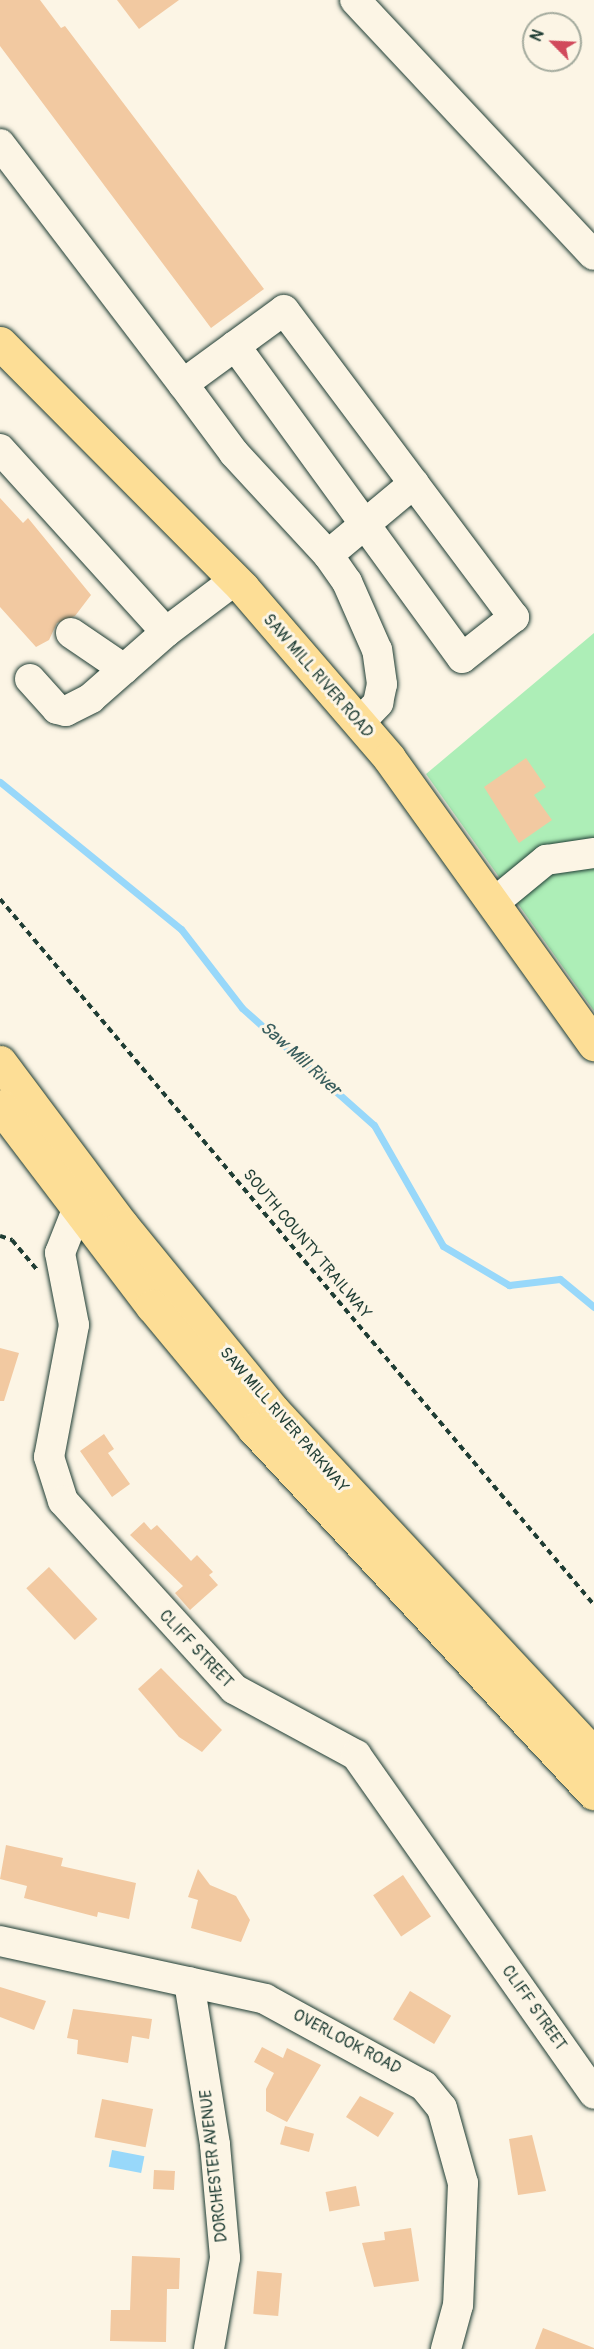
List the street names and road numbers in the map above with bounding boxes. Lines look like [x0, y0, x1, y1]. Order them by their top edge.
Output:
street label: SAW MILL RIVER ROAD [259, 610, 377, 742]
street label: SOUTH COUNTY TRAILWAY [239, 1165, 375, 1323]
street label: SAW MILL RIVER PARKWAY [216, 1343, 352, 1497]
street label: CLIFF STREET [155, 1606, 237, 1692]
street label: CLIFF STREET [498, 1962, 570, 2054]
street label: OVERLOOK ROAD [290, 2005, 404, 2079]
street label: DORCHESTER AVENUE [196, 2089, 232, 2243]

